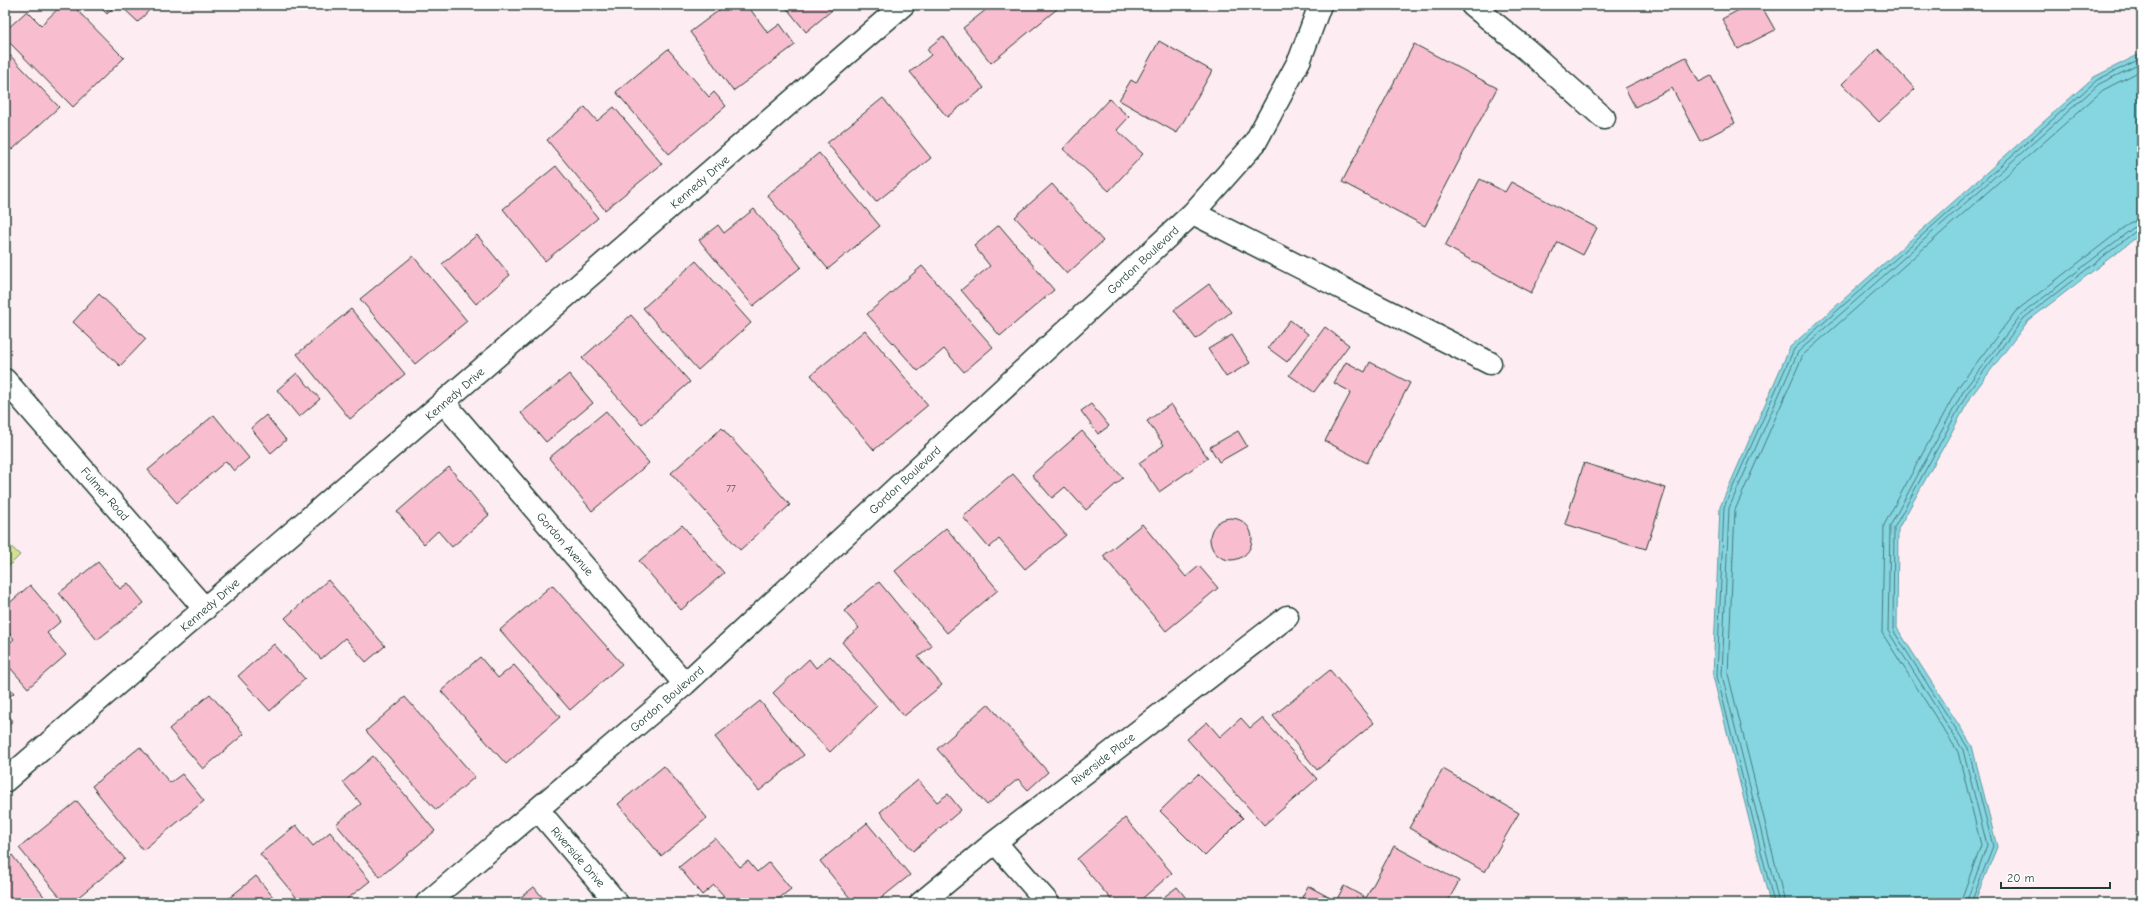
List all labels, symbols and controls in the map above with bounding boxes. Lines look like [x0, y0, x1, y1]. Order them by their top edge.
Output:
street label: Kennedy Drive [668, 153, 732, 211]
street label: Gordon Boulevard [1104, 223, 1182, 297]
street label: Kennedy Drive [423, 365, 487, 423]
street label: Gordon Boulevard [866, 443, 944, 517]
street label: Fulmer Road [78, 464, 132, 524]
house number: 77 [726, 483, 736, 495]
street label: Gordon Avenue [534, 510, 596, 578]
street label: Kennedy Drive [178, 576, 242, 634]
street label: Gordon Boulevard [627, 663, 707, 735]
street label: Riverside Place [1068, 730, 1138, 788]
street label: Riverside Drive [548, 824, 608, 890]
scale bar [2001, 864, 2110, 890]
text: 20 m [2007, 871, 2035, 885]

